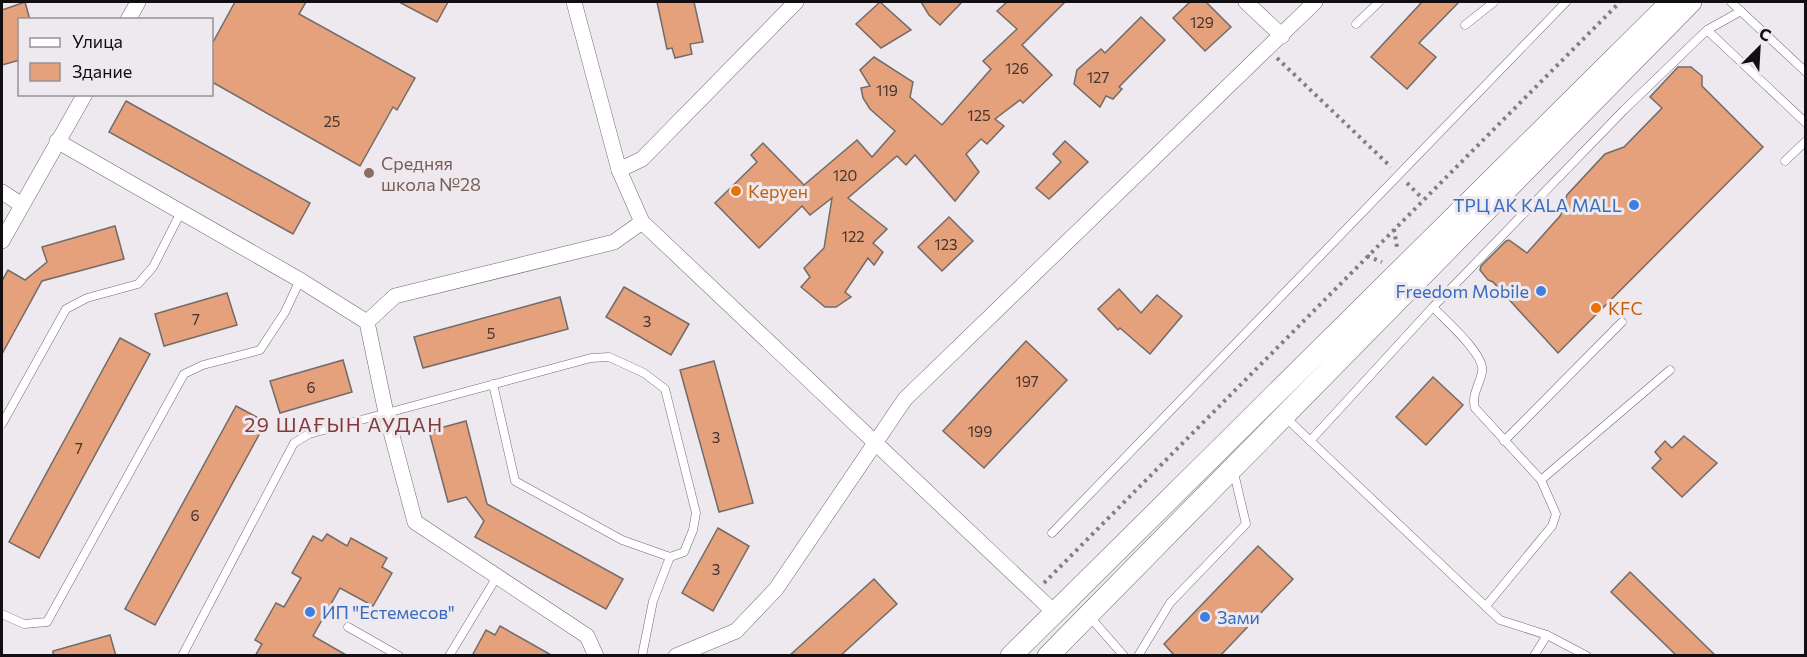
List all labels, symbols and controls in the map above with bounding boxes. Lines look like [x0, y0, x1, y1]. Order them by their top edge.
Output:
house number: 129 [1190, 13, 1214, 31]
legend [18, 18, 213, 96]
north arrow [1729, 18, 1789, 78]
text: С [1756, 23, 1774, 45]
text: Улица [72, 30, 123, 52]
house number: 126 [1005, 59, 1029, 77]
text: Здание [72, 60, 132, 82]
house number: 127 [1087, 68, 1109, 86]
house number: 119 [876, 81, 898, 99]
house number: 125 [967, 106, 991, 124]
house number: 25 [324, 112, 340, 130]
place label: Средняя школа №28 [381, 152, 481, 195]
marker: Средняя школа №28 [362, 166, 376, 180]
house number: 120 [833, 166, 857, 184]
place label: Керуен [748, 180, 808, 202]
marker: Керуен [729, 184, 743, 198]
place label: ТРЦ AK KALA MALL [1453, 194, 1622, 216]
marker: ТРЦ AK KALA MALL [1627, 198, 1641, 212]
house number: 122 [841, 227, 865, 245]
house number: 123 [934, 235, 958, 253]
place label: Freedom Mobile [1395, 280, 1529, 302]
marker: Freedom Mobile [1534, 284, 1548, 298]
place label: KFC [1608, 297, 1643, 319]
marker: KFC [1589, 301, 1603, 315]
house number: 7 [192, 310, 200, 328]
house number: 3 [643, 312, 651, 330]
house number: 5 [487, 324, 495, 342]
house number: 197 [1015, 372, 1039, 390]
house number: 6 [306, 378, 316, 396]
district label: 29 ШАҒЫН АУДАН [244, 412, 444, 436]
house number: 199 [968, 422, 992, 440]
house number: 3 [712, 428, 720, 446]
house number: 7 [75, 439, 83, 457]
house number: 6 [190, 506, 200, 524]
house number: 3 [712, 560, 720, 578]
place label: ИП "Естемесов" [322, 601, 455, 623]
marker: ИП "Естемесов" [303, 605, 317, 619]
place label: Зами [1217, 606, 1260, 628]
marker: Зами [1198, 610, 1212, 624]

